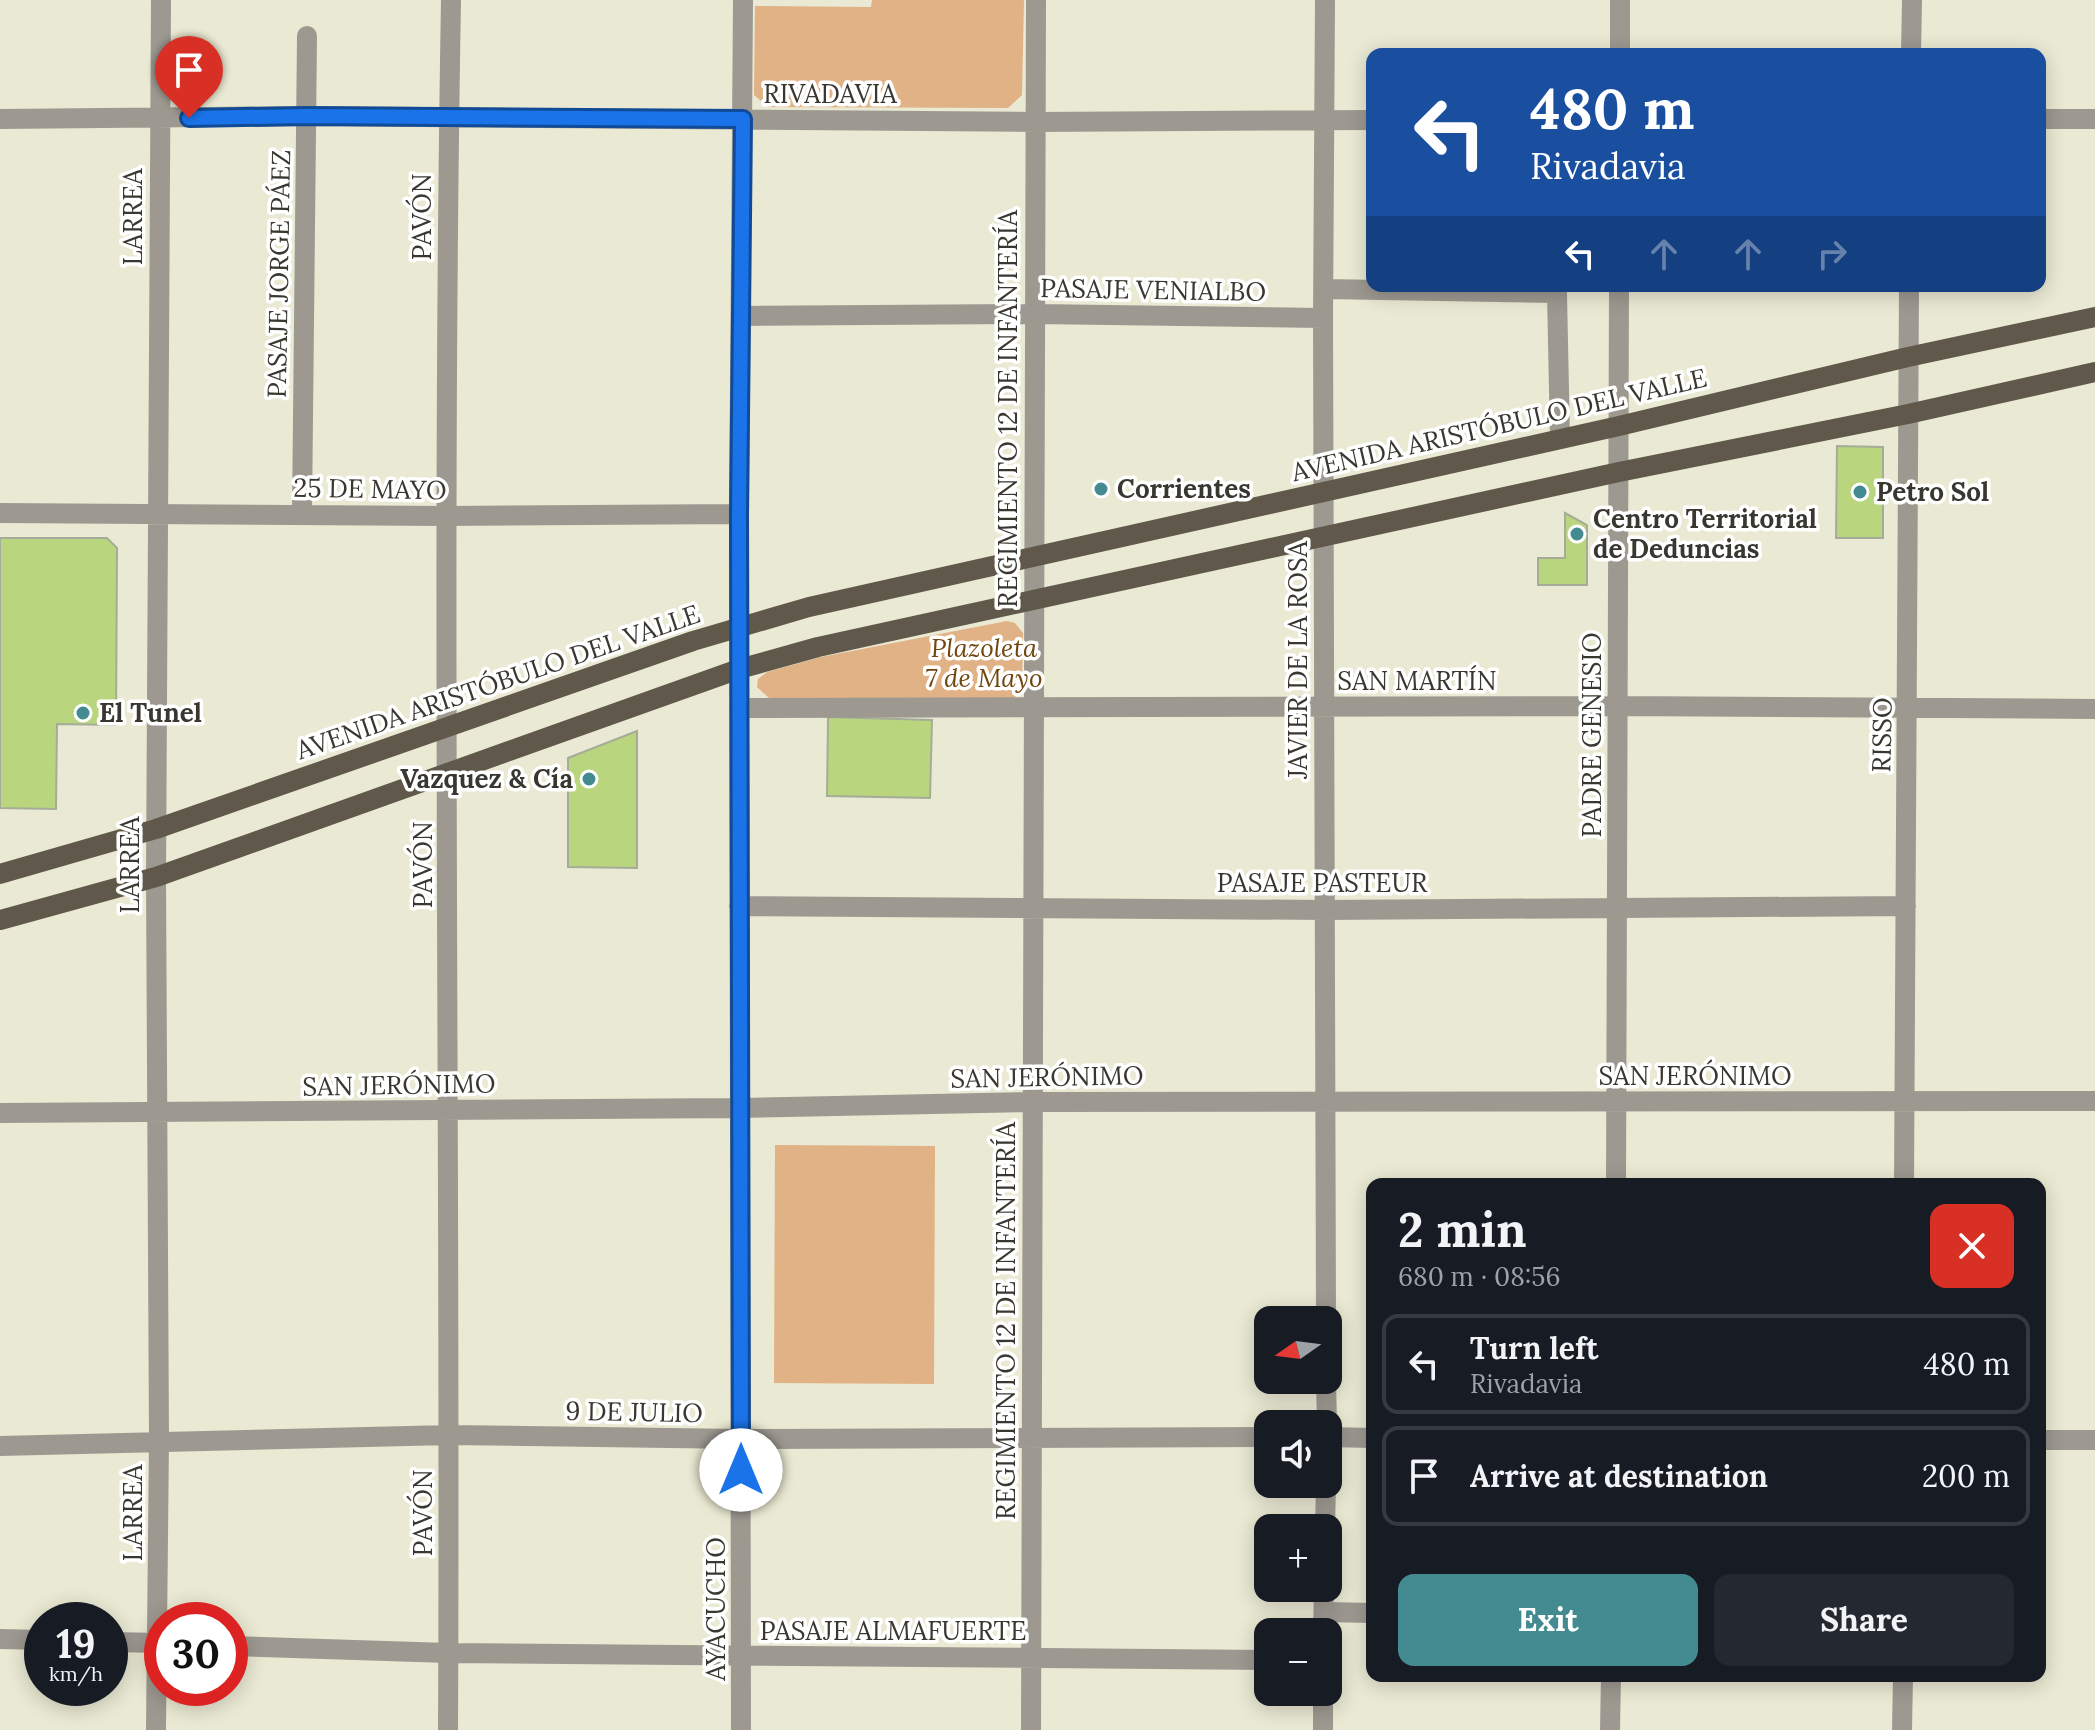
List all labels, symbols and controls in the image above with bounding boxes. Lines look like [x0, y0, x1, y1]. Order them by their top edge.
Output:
pin [155, 36, 223, 118]
icon: arrive [167, 48, 211, 92]
text: 480 m [1530, 73, 1695, 144]
street label: RIVADAVIA [763, 77, 897, 110]
icon: left [1398, 80, 1502, 184]
text: Rivadavia [1530, 143, 1686, 189]
street label: PASAJE JORGE PÁEZ [260, 150, 297, 398]
street label: LARREA [116, 168, 149, 265]
street label: PAVÓN [405, 174, 438, 260]
street label: REGIMIENTO 12 DE INFANTERÍA [991, 209, 1024, 608]
icon: left [1558, 232, 1602, 276]
icon: ahead [1642, 232, 1686, 276]
icon: ahead [1726, 232, 1770, 276]
icon: right [1810, 232, 1854, 276]
street label: PASAJE VENIALBO [1040, 271, 1266, 308]
street label: AVENIDA ARISTÓBULO DEL VALLE [1287, 361, 1710, 489]
street label: 25 DE MAYO [293, 471, 447, 506]
place label: Corrientes [1117, 472, 1251, 505]
place label: Petro Sol [1876, 475, 1989, 508]
marker: Corrientes [1092, 480, 1110, 498]
marker: Petro Sol [1851, 483, 1869, 501]
place label: Centro Territorial de Deduncias [1593, 502, 1817, 565]
marker: Centro Territorial de Deduncias [1568, 525, 1586, 543]
street label: JAVIER DE LA ROSA [1281, 540, 1314, 780]
street label: AVENIDA ARISTÓBULO DEL VALLE [291, 597, 704, 767]
park label: Plazoleta 7 de Mayo [925, 631, 1043, 694]
street label: PADRE GENESIO [1575, 632, 1608, 838]
street label: SAN MARTÍN [1337, 664, 1497, 697]
place label: El Tunel [99, 696, 202, 729]
street label: RISSO [1864, 697, 1899, 773]
marker: El Tunel [74, 704, 92, 722]
place label: Vazquez & Cía [400, 762, 573, 795]
marker: Vazquez & Cía [580, 770, 598, 788]
street label: LARREA [113, 816, 146, 913]
street label: PAVÓN [406, 822, 439, 908]
street label: PASAJE PASTEUR [1217, 866, 1428, 899]
street label: SAN JERÓNIMO [950, 1058, 1144, 1095]
street label: SAN JERÓNIMO [1598, 1059, 1792, 1092]
street label: SAN JERÓNIMO [302, 1066, 496, 1103]
street label: REGIMIENTO 12 DE INFANTERÍA [989, 1121, 1022, 1520]
text: 2 min [1398, 1199, 1527, 1260]
button: close [1930, 1204, 2014, 1288]
text: 680 m · 08:56 [1398, 1260, 1561, 1293]
north arrow [1254, 1306, 1342, 1394]
map controls [1254, 1306, 1342, 1706]
text: Turn left [1470, 1329, 1598, 1367]
icon: left [1402, 1342, 1446, 1386]
text: 480 m [1924, 1345, 2010, 1383]
text: Rivadavia [1470, 1367, 1582, 1400]
street label: 9 DE JULIO [565, 1394, 703, 1429]
button: sound [1254, 1410, 1342, 1498]
position arrow [699, 1428, 783, 1512]
icon: arrive [1402, 1454, 1446, 1498]
text: Arrive at destination [1470, 1457, 1768, 1495]
text: 200 m [1922, 1457, 2010, 1495]
street label: LARREA [116, 1464, 149, 1561]
street label: PAVÓN [406, 1470, 439, 1556]
button: + [1254, 1514, 1342, 1602]
street label: AYACUCHO [699, 1537, 732, 1682]
button: Exit [1398, 1574, 1698, 1666]
button: Share [1714, 1574, 2014, 1666]
speed limit sign: 30 [144, 1602, 248, 1706]
street label: PASAJE ALMAFUERTE [760, 1614, 1026, 1647]
text: 19 [56, 1618, 96, 1669]
button: − [1254, 1618, 1342, 1706]
text: km/h [49, 1661, 103, 1686]

